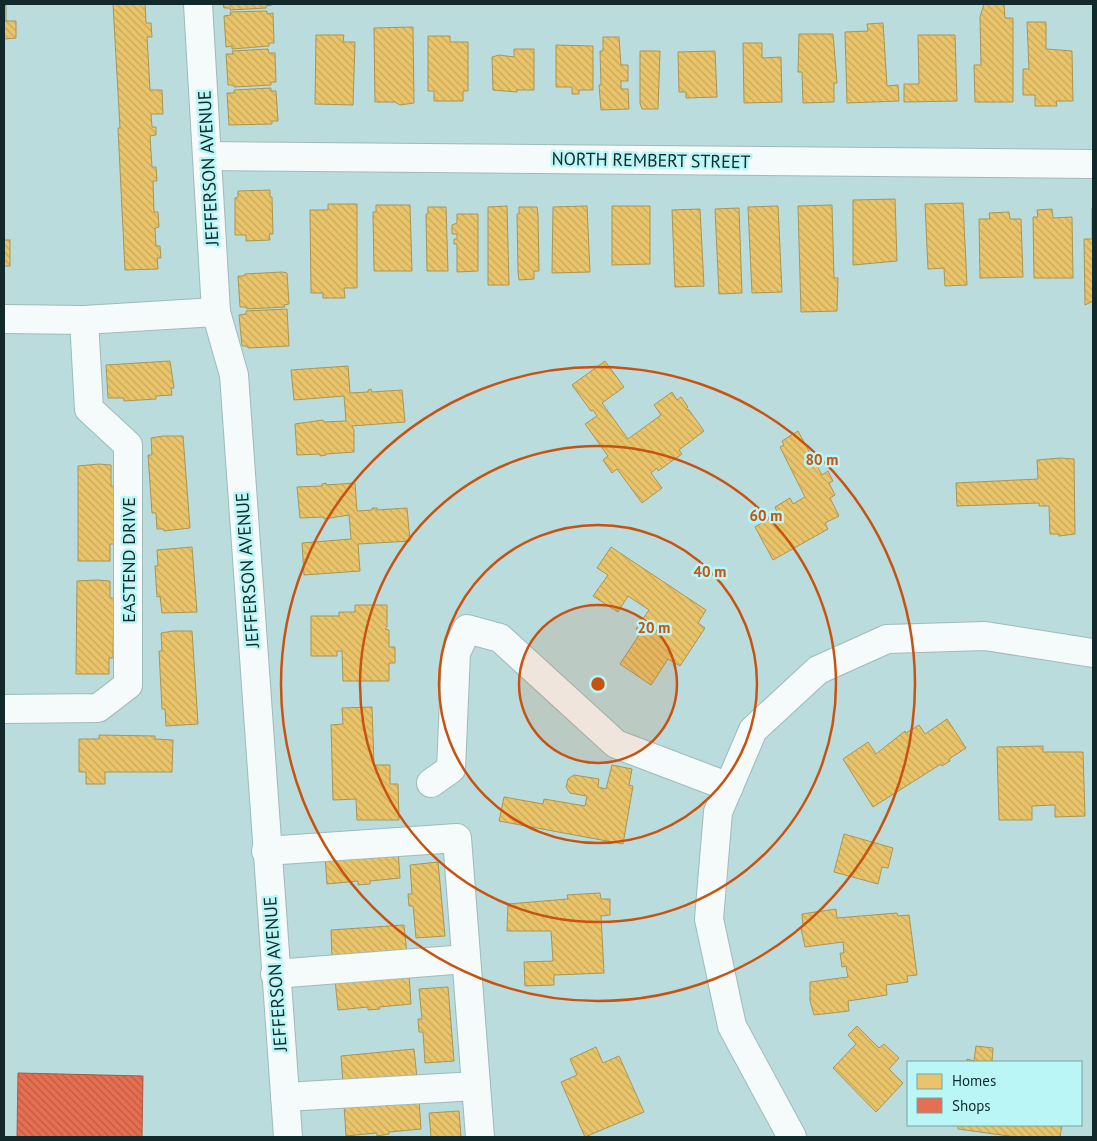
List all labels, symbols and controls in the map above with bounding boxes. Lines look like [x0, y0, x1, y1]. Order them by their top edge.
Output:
street label: JEFFERSON AVENUE [192, 90, 224, 247]
street label: NORTH REMBERT STREET [551, 147, 751, 173]
text: 80 m [806, 450, 838, 469]
street label: JEFFERSON AVENUE [230, 492, 264, 649]
street label: EASTEND DRIVE [117, 497, 140, 623]
text: 60 m [750, 506, 782, 525]
text: 40 m [694, 562, 726, 581]
text: 20 m [638, 618, 670, 637]
centre of rings [589, 675, 607, 693]
street label: JEFFERSON AVENUE [258, 896, 292, 1053]
legend [907, 1061, 1082, 1126]
text: Homes [952, 1071, 996, 1090]
text: Shops [952, 1096, 991, 1115]

